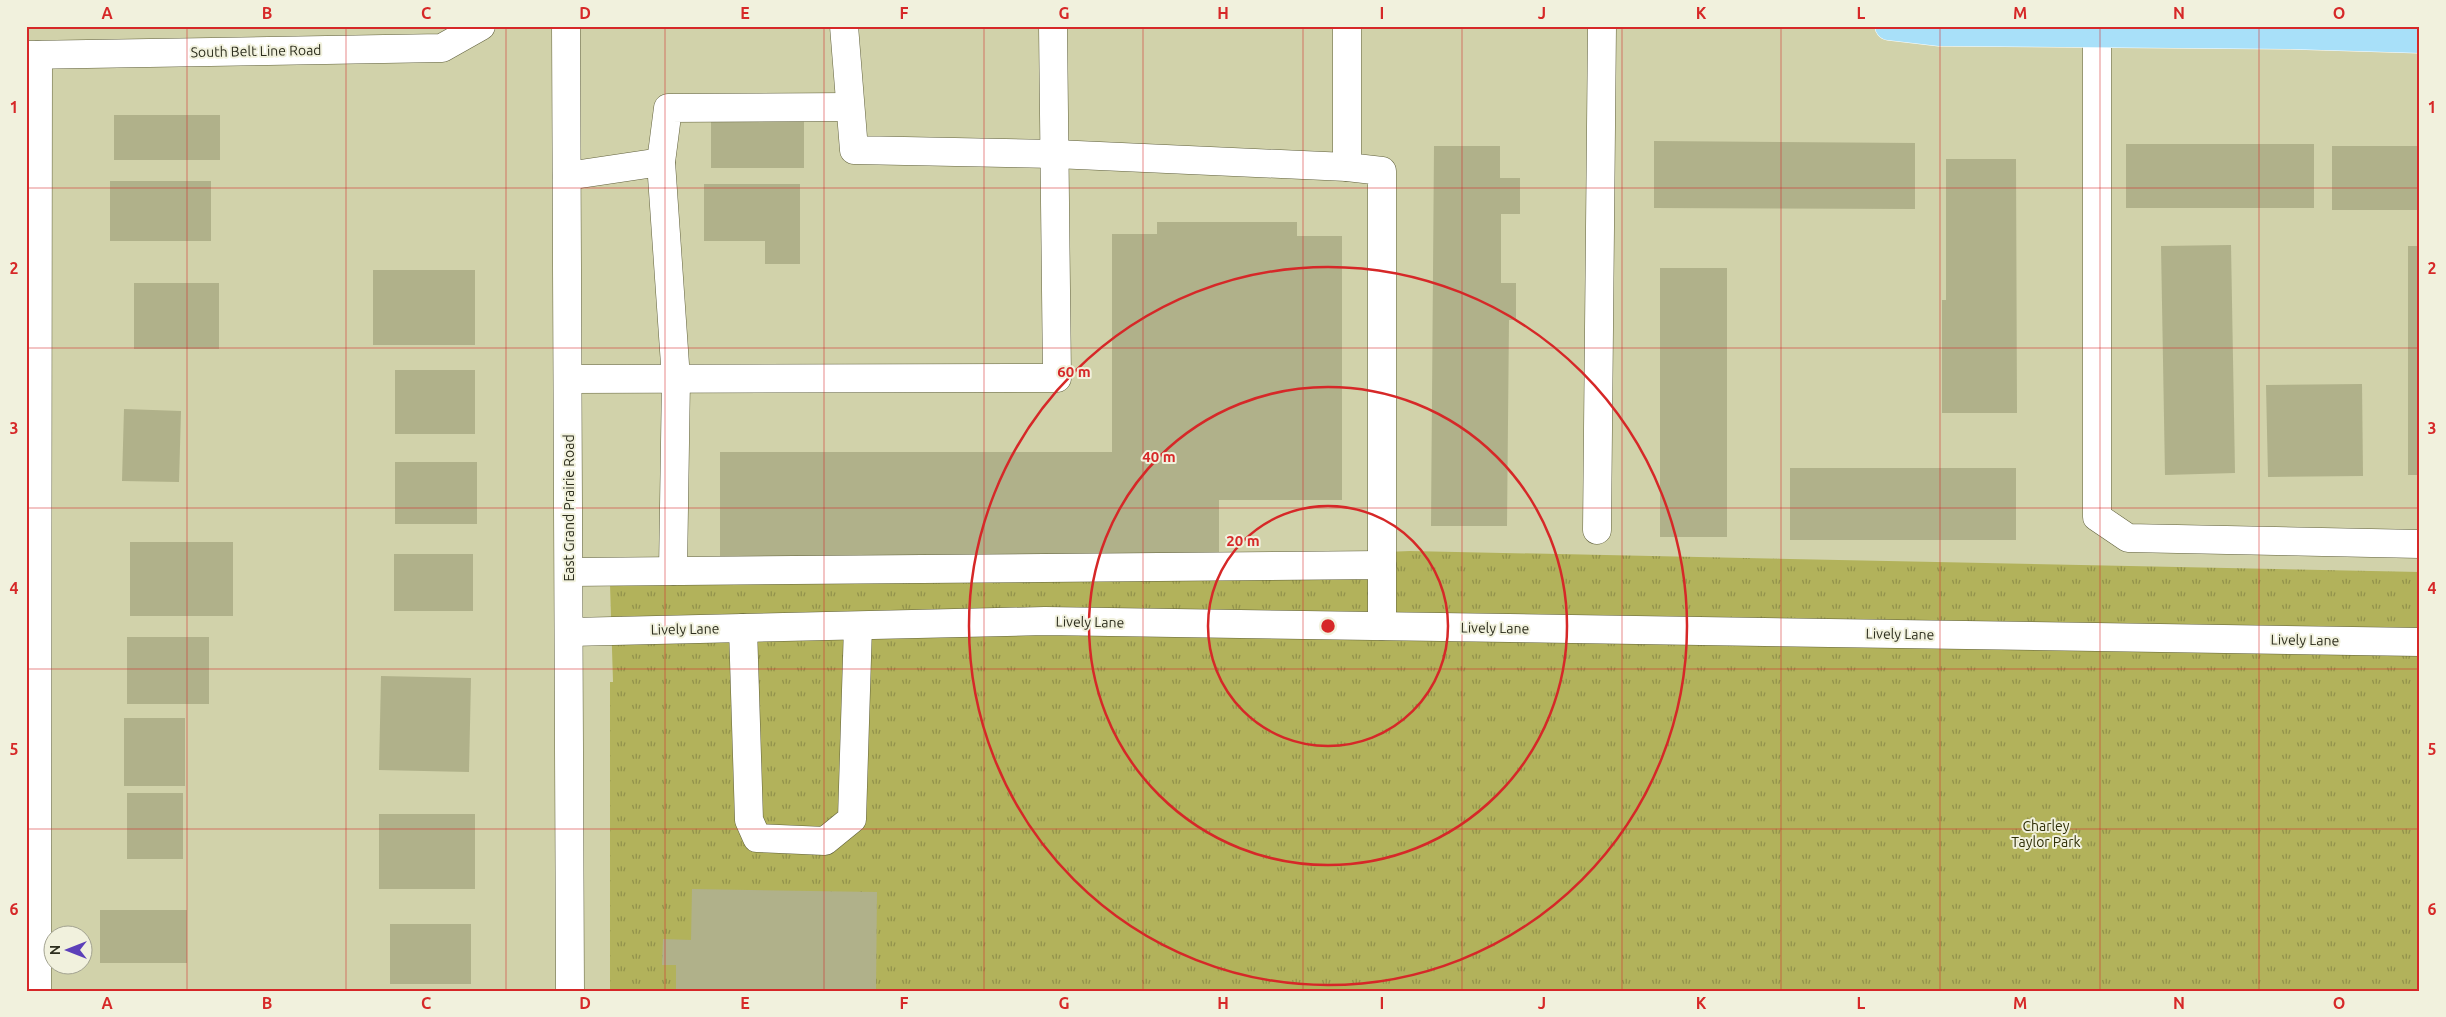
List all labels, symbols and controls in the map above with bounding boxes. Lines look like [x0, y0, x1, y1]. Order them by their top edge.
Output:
text: A [101, 4, 113, 22]
text: B [262, 4, 272, 22]
text: C [421, 4, 431, 22]
text: D [579, 4, 591, 22]
text: E [740, 4, 750, 22]
text: F [900, 4, 909, 22]
text: G [1058, 4, 1070, 22]
text: H [1217, 4, 1229, 22]
text: I [1380, 4, 1384, 22]
text: J [1538, 4, 1546, 22]
text: K [1696, 4, 1707, 22]
text: L [1857, 4, 1866, 22]
text: M [2013, 4, 2027, 22]
text: N [2173, 4, 2185, 22]
text: O [2333, 4, 2345, 22]
street label: South Belt Line Road [190, 42, 322, 60]
text: 1 [9, 98, 19, 116]
text: 1 [2427, 98, 2437, 116]
text: 2 [9, 259, 19, 277]
text: 2 [2427, 259, 2437, 277]
text: 60 m [1057, 363, 1091, 380]
text: 3 [9, 419, 19, 437]
text: 3 [2427, 419, 2437, 437]
street label: East Grand Prairie Road [561, 434, 577, 582]
text: 40 m [1142, 448, 1176, 465]
text: 20 m [1226, 532, 1260, 549]
text: 4 [9, 579, 19, 597]
text: 4 [2427, 579, 2437, 597]
street label: Lively Lane [1056, 613, 1124, 631]
centre of rings [1319, 617, 1337, 635]
street label: Lively Lane [1461, 619, 1529, 637]
street label: Lively Lane [651, 620, 719, 638]
street label: Lively Lane [1866, 625, 1934, 643]
street label: Lively Lane [2271, 631, 2339, 649]
text: 5 [9, 740, 19, 758]
text: 5 [2427, 740, 2437, 758]
park label: Charley Taylor Park [2011, 818, 2081, 850]
text: 6 [9, 900, 19, 918]
text: 6 [2427, 900, 2437, 918]
north arrow [42, 924, 92, 974]
text: N [47, 945, 63, 955]
text: A [101, 994, 113, 1012]
text: B [262, 994, 272, 1012]
text: C [421, 994, 431, 1012]
text: D [579, 994, 591, 1012]
text: E [740, 994, 750, 1012]
text: F [900, 994, 909, 1012]
text: G [1058, 994, 1070, 1012]
text: H [1217, 994, 1229, 1012]
text: I [1380, 994, 1384, 1012]
text: J [1538, 994, 1546, 1012]
text: K [1696, 994, 1707, 1012]
text: L [1857, 994, 1866, 1012]
text: M [2013, 994, 2027, 1012]
text: N [2173, 994, 2185, 1012]
text: O [2333, 994, 2345, 1012]

